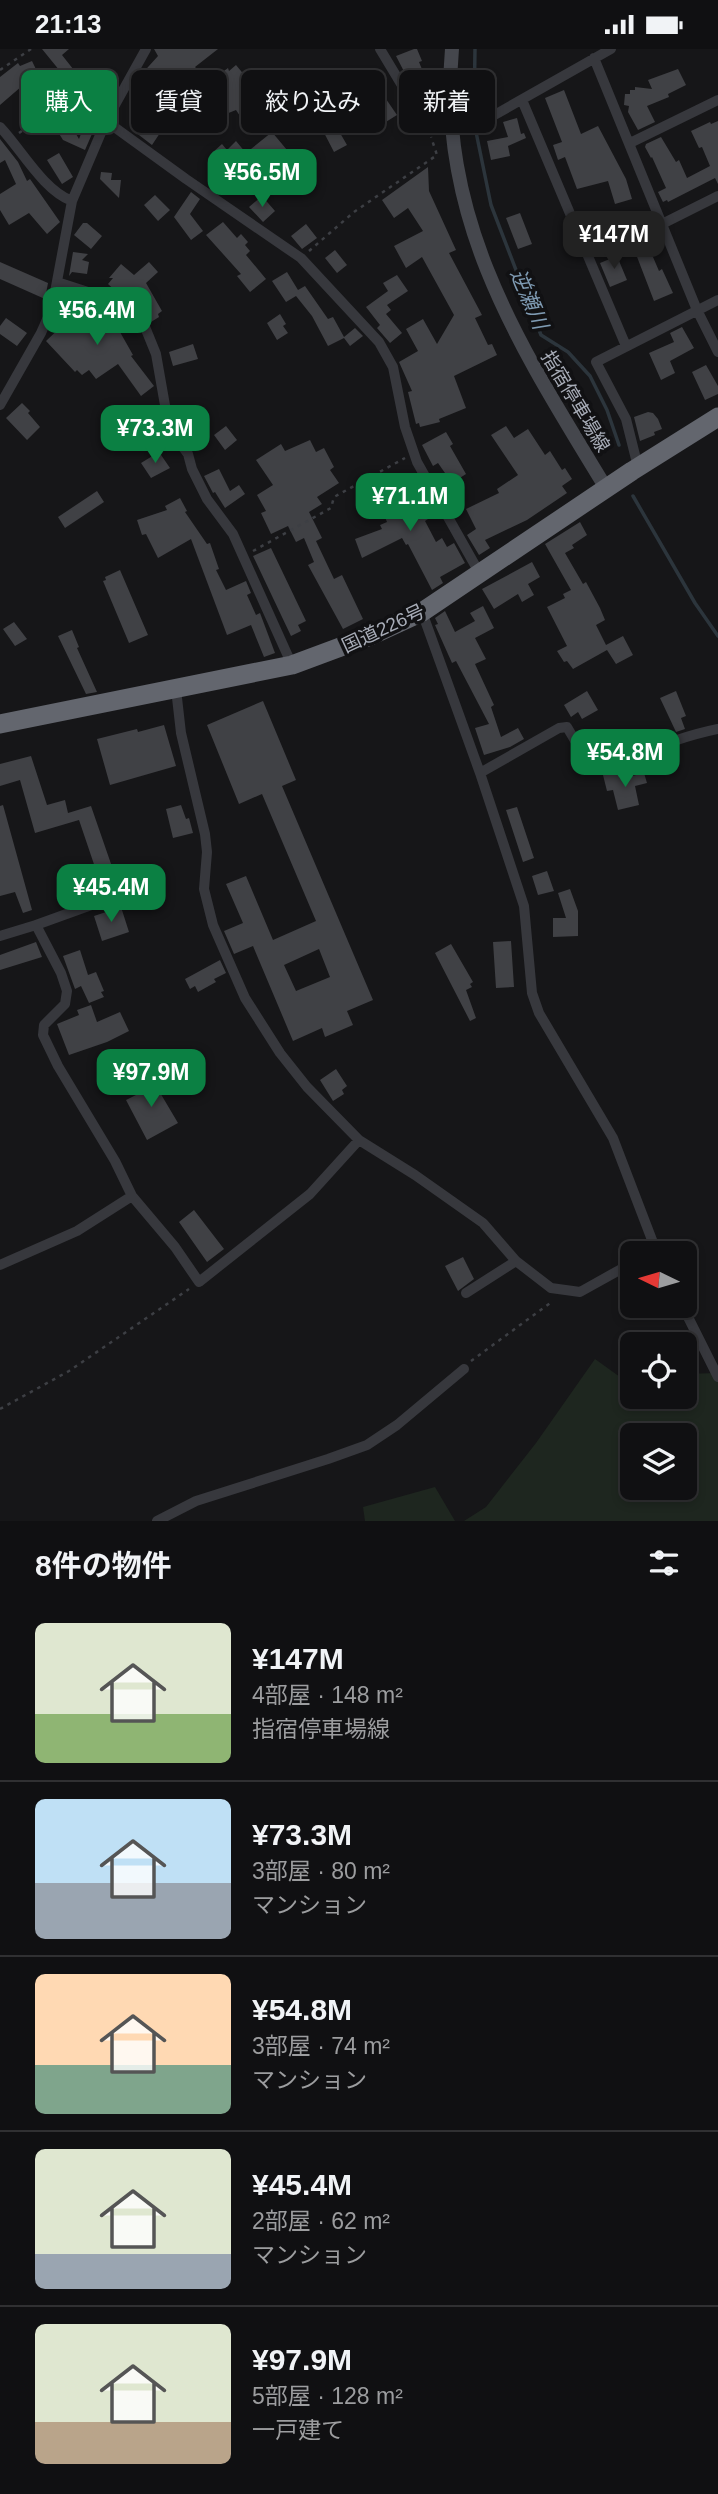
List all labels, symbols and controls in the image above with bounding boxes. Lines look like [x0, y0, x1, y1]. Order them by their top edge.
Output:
text: 21:13 [35, 9, 102, 39]
chip: 購入 [21, 70, 117, 133]
chip: 賃貸 [131, 70, 227, 133]
chip: 絞り込み [241, 70, 385, 133]
chip: 新着 [399, 70, 495, 133]
pin: ¥56.5M [205, 149, 319, 209]
text: ¥56.5M [224, 159, 300, 185]
pin: ¥147M [565, 211, 663, 271]
text: ¥147M [579, 221, 649, 247]
water label: 逆瀬川 [507, 265, 553, 334]
pin: ¥56.4M [40, 287, 154, 347]
text: ¥56.4M [59, 297, 135, 323]
street label: 指宿停車場線 [537, 347, 614, 456]
pin: ¥73.3M [98, 405, 212, 465]
text: ¥73.3M [117, 415, 193, 441]
pin: ¥71.1M [353, 473, 467, 533]
text: ¥71.1M [372, 483, 448, 509]
street label: 国道226号 [339, 600, 428, 657]
pin: ¥54.8M [568, 729, 682, 789]
text: ¥54.8M [587, 739, 663, 765]
pin: ¥45.4M [54, 865, 168, 924]
text: ¥45.4M [73, 874, 149, 900]
pin: ¥97.9M [94, 1049, 208, 1109]
text: ¥97.9M [113, 1059, 189, 1085]
north arrow [620, 1241, 696, 1318]
map controls [620, 1241, 697, 1500]
button: locate [620, 1332, 697, 1409]
button: layers [620, 1423, 697, 1500]
icon: filters [645, 1544, 683, 1582]
text: 8件の物件 [35, 1549, 172, 1582]
text: ¥147M [252, 1642, 344, 1675]
icon: home [91, 1651, 175, 1735]
text: 4部屋 · 148 m² [252, 1682, 403, 1708]
text: 指宿停車場線 [252, 1716, 390, 1742]
text: ¥73.3M [252, 1818, 352, 1851]
icon: home [91, 1827, 175, 1911]
text: 3部屋 · 80 m² [252, 1858, 390, 1884]
text: マンション [252, 1892, 367, 1918]
text: ¥54.8M [252, 1993, 352, 2026]
icon: home [91, 2002, 175, 2086]
text: 3部屋 · 74 m² [252, 2033, 390, 2059]
text: マンション [252, 2067, 367, 2093]
text: ¥45.4M [252, 2168, 352, 2201]
icon: home [91, 2177, 175, 2261]
text: 2部屋 · 62 m² [252, 2208, 390, 2234]
text: マンション [252, 2242, 367, 2268]
text: ¥97.9M [252, 2343, 352, 2376]
icon: home [91, 2352, 175, 2436]
text: 5部屋 · 128 m² [252, 2383, 403, 2409]
text: 一戸建て [252, 2417, 344, 2443]

